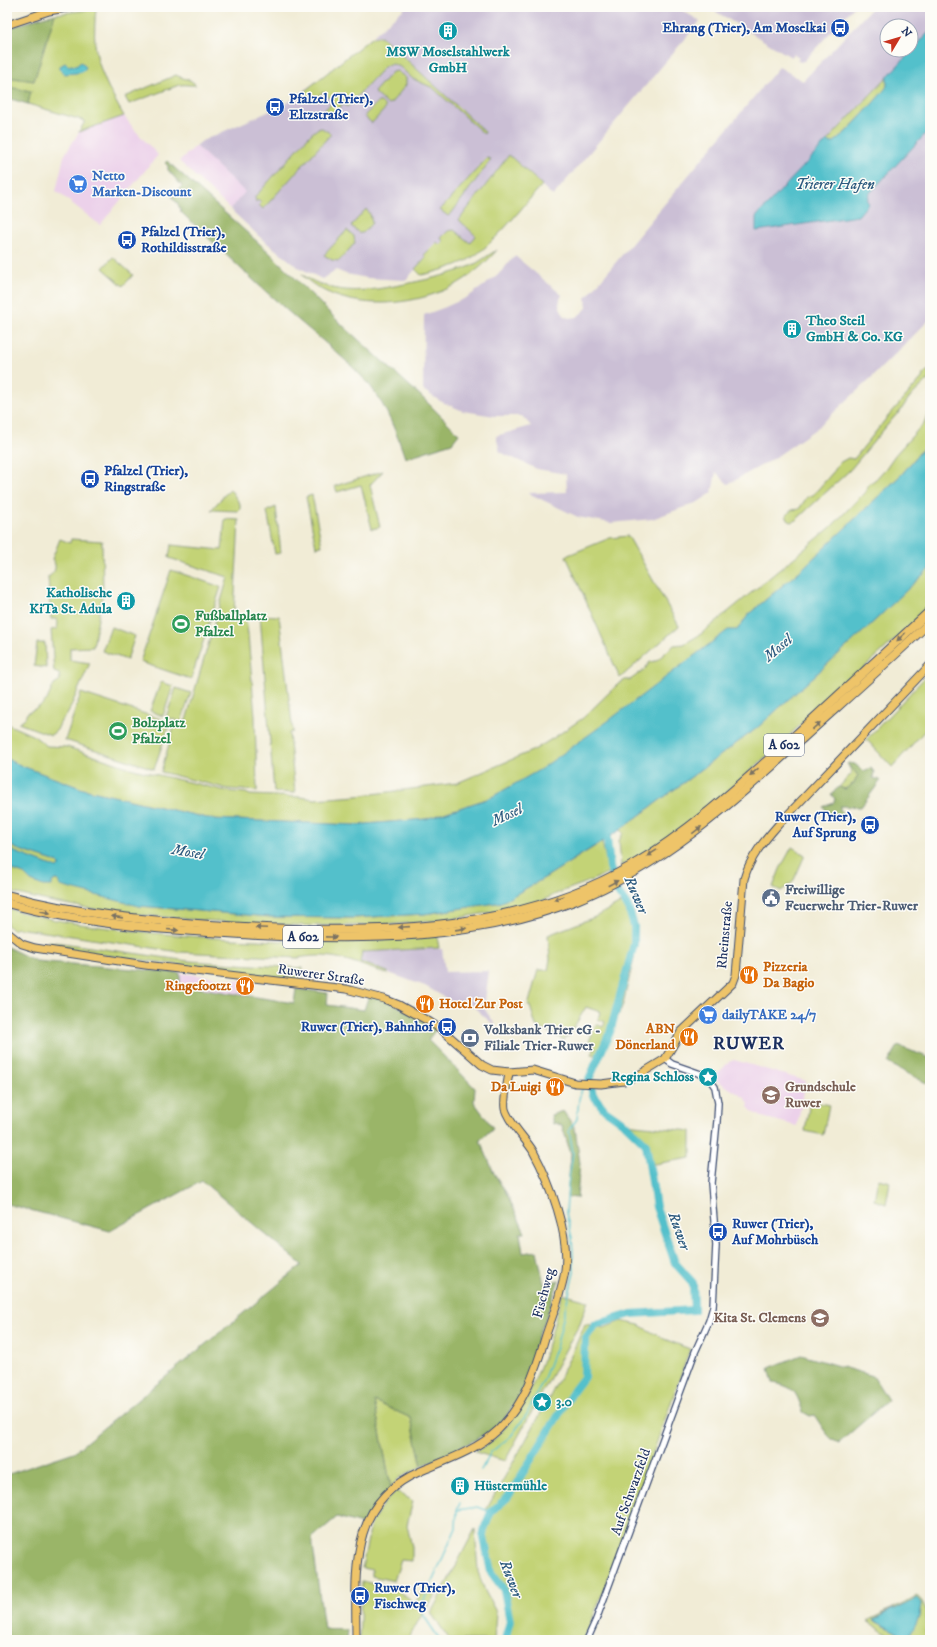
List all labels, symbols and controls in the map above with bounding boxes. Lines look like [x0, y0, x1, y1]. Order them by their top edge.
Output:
bus stop icon: Ehrang (Trier), Am Moselkai [829, 17, 851, 39]
north arrow [879, 18, 919, 58]
place label: Ehrang (Trier), Am Moselkai [662, 19, 826, 37]
building icon: MSW Moselstahlwerk GmbH [437, 20, 459, 42]
text: N [898, 25, 914, 40]
place label: MSW Moselstahlwerk GmbH [386, 43, 511, 77]
place label: Pfalzel (Trier), Eltzstraße [289, 90, 373, 124]
bus stop icon: Pfalzel (Trier), Eltzstraße [264, 96, 286, 118]
place label: Netto Marken-Discount [92, 167, 192, 201]
supermarket icon: Netto Marken-Discount [67, 173, 89, 195]
water label: Trierer Hafen [795, 175, 875, 194]
place label: Pfalzel (Trier), Rothildisstraße [141, 223, 227, 257]
bus stop icon: Pfalzel (Trier), Rothildisstraße [116, 229, 138, 251]
place label: Theo Steil GmbH & Co. KG [805, 312, 903, 346]
building icon: Theo Steil GmbH & Co. KG [781, 318, 803, 340]
place label: Pfalzel (Trier), Ringstraße [104, 462, 188, 496]
bus stop icon: Pfalzel (Trier), Ringstraße [79, 468, 101, 490]
place label: Katholische KiTa St. Adula [29, 584, 113, 618]
building icon: Katholische KiTa St. Adula [115, 590, 137, 612]
place label: Fußballplatz Pfalzel [195, 607, 268, 641]
sports icon: Fußballplatz Pfalzel [170, 613, 192, 635]
water label: Mosel [759, 629, 798, 666]
one-way arrow [896, 633, 907, 642]
place label: Bolzplatz Pfalzel [132, 714, 186, 748]
sports icon: Bolzplatz Pfalzel [107, 720, 129, 742]
one-way arrow [811, 721, 821, 730]
road number: A 602 [764, 734, 804, 756]
one-way arrow [749, 768, 759, 777]
water label: Mosel [487, 798, 528, 831]
place label: Ruwer (Trier), Auf Sprung [775, 808, 857, 842]
bus stop icon: Ruwer (Trier), Auf Sprung [859, 814, 881, 836]
one-way arrow [692, 825, 703, 834]
water label: Mosel [170, 840, 208, 865]
one-way arrow [647, 849, 657, 857]
water label: Ruwer [619, 872, 653, 918]
one-way arrow [607, 880, 619, 886]
place label: Freiwillige Feuerwehr Trier-Ruwer [785, 881, 919, 915]
public building icon: Freiwillige Feuerwehr Trier-Ruwer [760, 887, 782, 909]
one-way arrow [553, 896, 565, 902]
street label: Rheinstraße [713, 900, 737, 970]
one-way arrow [39, 910, 51, 916]
one-way arrow [111, 914, 123, 920]
one-way arrow [398, 924, 410, 931]
one-way arrow [254, 925, 267, 931]
road number: A 602 [283, 926, 323, 948]
one-way arrow [455, 926, 467, 932]
one-way arrow [167, 927, 179, 933]
one-way arrow [325, 934, 338, 940]
place label: Pizzeria Da Bagio [763, 958, 815, 992]
street label: Ruwerer Straße [277, 960, 366, 990]
restaurant icon: Pizzeria Da Bagio [738, 964, 760, 986]
restaurant icon: Ringefootzt [234, 975, 256, 997]
place label: Ringefootzt [165, 977, 232, 995]
restaurant icon: Hotel Zur Post [414, 993, 436, 1015]
place label: Hotel Zur Post [439, 995, 523, 1013]
supermarket icon: dailyTAKE 24/7 [697, 1004, 719, 1026]
place label: dailyTAKE 24/7 [722, 1006, 816, 1024]
bus stop icon: Ruwer (Trier), Bahnhof [436, 1016, 458, 1038]
place label: Ruwer (Trier), Bahnhof [301, 1018, 436, 1036]
place label: ABN Dönerland [615, 1020, 676, 1054]
place label: Volksbank Trier eG - Filiale Trier-Ruwer [483, 1021, 601, 1055]
restaurant icon: ABN Dönerland [678, 1026, 700, 1048]
bank icon: Volksbank Trier eG - Filiale Trier-Ruwer [459, 1027, 481, 1049]
district label: RUWER [713, 1033, 785, 1055]
place icon: Regina Schloss [697, 1066, 719, 1088]
place label: Regina Schloss [611, 1068, 694, 1086]
restaurant icon: Da Luigi [544, 1076, 566, 1098]
place label: Da Luigi [491, 1078, 541, 1096]
place label: Grundschule Ruwer [785, 1078, 856, 1112]
school or university icon: Grundschule Ruwer [760, 1084, 782, 1106]
water label: Ruwer [663, 1208, 695, 1254]
place label: Ruwer (Trier), Auf Mohrbüsch [731, 1215, 819, 1249]
bus stop icon: Ruwer (Trier), Auf Mohrbüsch [707, 1221, 729, 1243]
street label: Fischweg [529, 1266, 559, 1320]
school or university icon: Kita St. Clemens [809, 1307, 831, 1329]
place label: Kita St. Clemens [714, 1309, 806, 1327]
place icon: 3.0 [531, 1391, 553, 1413]
place label: 3.0 [556, 1393, 573, 1411]
street label: Auf Schwarzfeld [607, 1446, 655, 1538]
building icon: Hüstermühle [449, 1475, 471, 1497]
place label: Hüstermühle [474, 1477, 547, 1495]
water label: Ruwer [495, 1556, 528, 1602]
place label: Ruwer (Trier), Fischweg [374, 1579, 455, 1613]
bus stop icon: Ruwer (Trier), Fischweg [349, 1585, 371, 1607]

